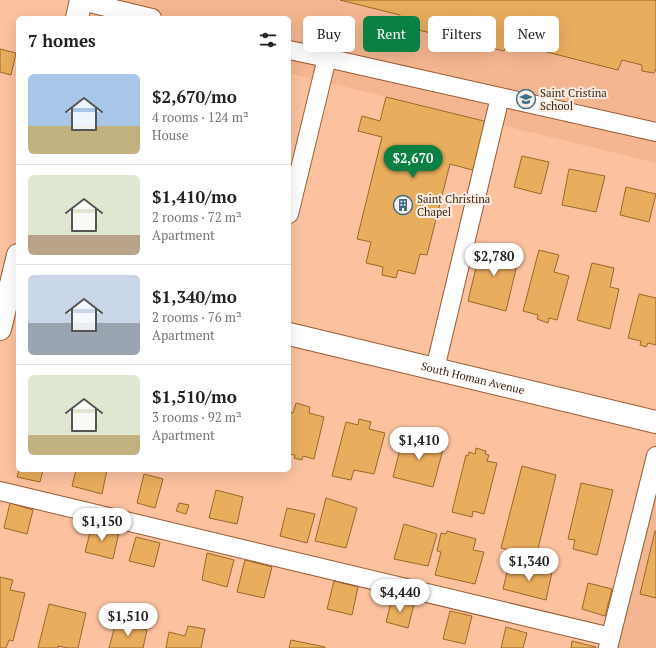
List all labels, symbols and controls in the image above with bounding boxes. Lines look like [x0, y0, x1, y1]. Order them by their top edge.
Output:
chip: Buy [303, 16, 355, 52]
chip: Rent [363, 16, 420, 52]
chip: Filters [428, 16, 496, 52]
chip: New [504, 16, 559, 52]
text: 7 homes [28, 29, 96, 52]
icon: filters [257, 29, 279, 51]
text: $2,670/mo [152, 85, 237, 108]
place label: Saint Cristina School [540, 86, 607, 113]
school or university icon: Saint Cristina School [515, 88, 537, 110]
icon: home [60, 90, 108, 138]
text: 4 rooms · 124 m² [152, 108, 249, 126]
text: House [152, 126, 188, 144]
pin: $2,670 [380, 145, 446, 179]
text: $2,670 [393, 149, 433, 167]
text: $1,410/mo [152, 185, 237, 208]
icon: home [60, 191, 108, 239]
place label: Saint Christina Chapel [417, 192, 491, 219]
building icon: Saint Christina Chapel [392, 194, 414, 216]
text: 2 rooms · 72 m² [152, 208, 242, 226]
text: Apartment [152, 226, 215, 244]
pin: $2,780 [461, 243, 527, 277]
text: $2,780 [474, 247, 514, 265]
text: $1,340/mo [152, 285, 237, 308]
icon: home [60, 291, 108, 339]
text: 2 rooms · 76 m² [152, 308, 242, 326]
text: Apartment [152, 326, 215, 344]
street label: South Homan Avenue [420, 359, 526, 397]
text: $1,510/mo [152, 385, 237, 408]
icon: home [60, 391, 108, 439]
text: 3 rooms · 92 m² [152, 408, 242, 426]
text: Apartment [152, 426, 215, 444]
pin: $1,410 [386, 427, 452, 461]
text: $1,410 [399, 431, 439, 449]
pin: $1,150 [69, 508, 135, 542]
text: $1,150 [82, 512, 122, 530]
pin: $1,340 [496, 548, 562, 582]
text: $1,340 [509, 552, 549, 570]
pin: $4,440 [367, 579, 433, 613]
text: $4,440 [380, 583, 420, 601]
pin: $1,510 [95, 603, 161, 637]
text: $1,510 [108, 607, 148, 625]

